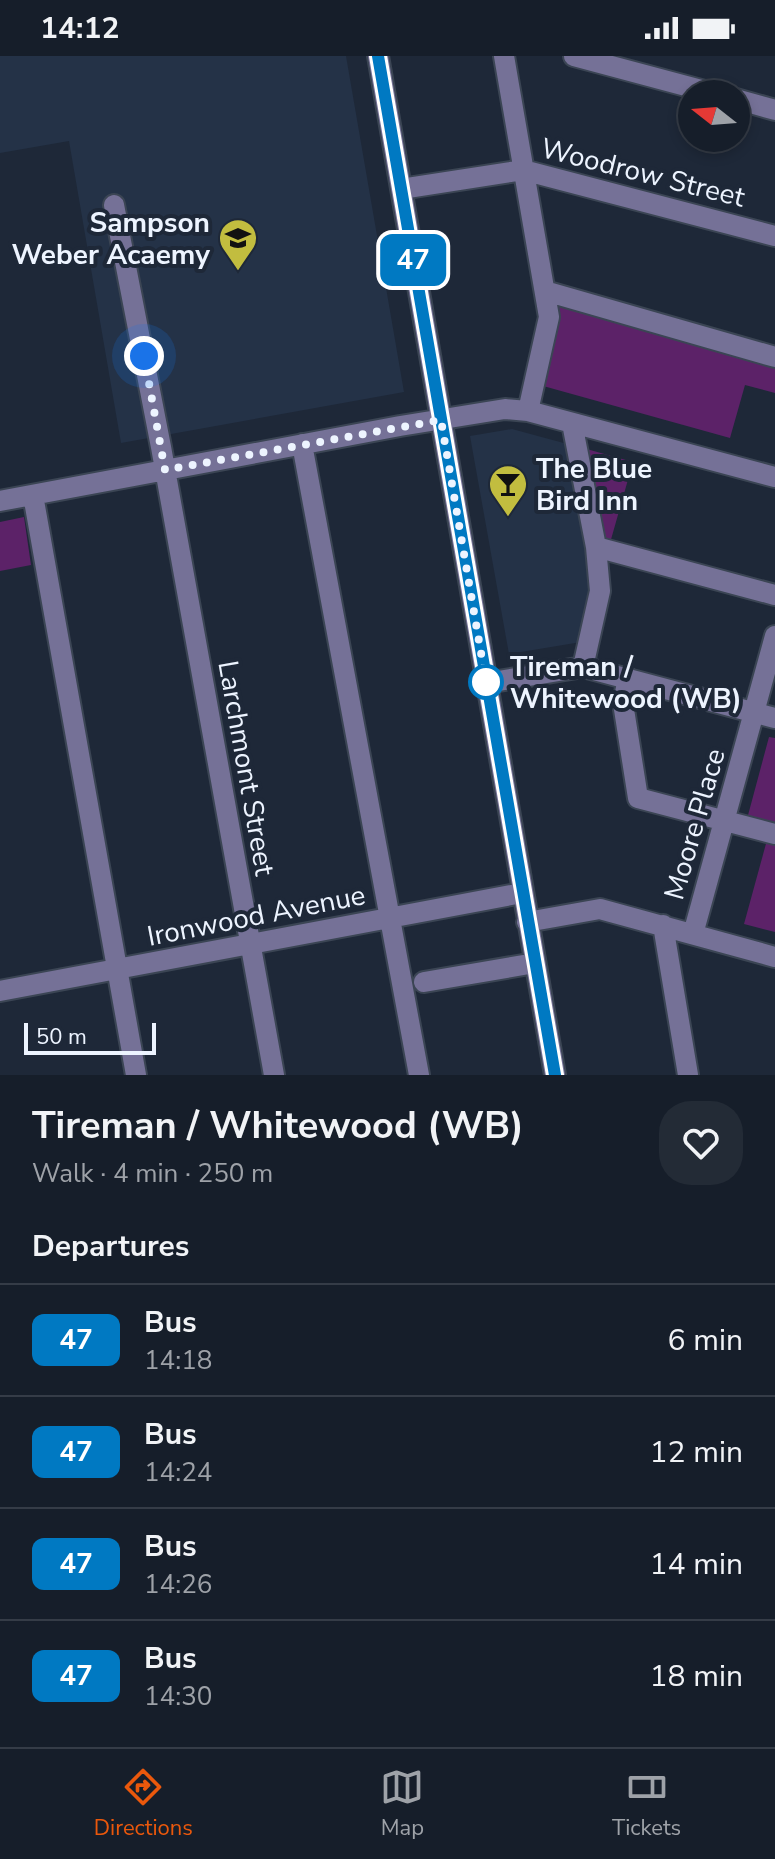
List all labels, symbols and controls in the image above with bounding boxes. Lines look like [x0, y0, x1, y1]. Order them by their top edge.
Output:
text: 14:12 [40, 8, 119, 49]
north arrow [678, 80, 750, 152]
map controls [678, 80, 750, 152]
street label: Woodrow Street [537, 129, 749, 217]
place label: Sampson Weber Acaemy [11, 204, 210, 274]
school or university icon: Sampson Weber Acaemy [217, 217, 259, 272]
line badge: 47 [377, 234, 449, 286]
text: 47 [396, 241, 430, 279]
your location [124, 336, 164, 376]
place label: The Blue Bird Inn [536, 450, 652, 520]
bar icon: The Blue Bird Inn [487, 463, 529, 518]
place label: Tireman / Whitewood (WB) [510, 648, 742, 718]
street label: Larchmont Street [208, 658, 284, 879]
marker: Tireman / Whitewood (WB) [469, 665, 503, 699]
street label: Moore Place [655, 744, 735, 904]
street label: Ironwood Avenue [144, 876, 369, 956]
scale bar [24, 1019, 156, 1055]
text: 50 m [36, 1022, 87, 1052]
text: Tireman / Whitewood (WB) [32, 1100, 524, 1151]
button: heart [659, 1101, 743, 1185]
text: Walk · 4 min · 250 m [32, 1156, 273, 1191]
text: Departures [32, 1226, 189, 1267]
text: Bus [144, 1302, 197, 1343]
text: 6 min [668, 1320, 743, 1361]
text: 47 [59, 1321, 93, 1359]
text: 14:18 [144, 1343, 212, 1378]
text: Bus [144, 1414, 197, 1455]
text: 12 min [650, 1432, 743, 1473]
text: 47 [59, 1433, 93, 1471]
text: 14:24 [144, 1455, 212, 1490]
text: Bus [144, 1526, 197, 1567]
text: 14 min [650, 1544, 743, 1585]
text: 47 [59, 1545, 93, 1583]
text: 14:26 [144, 1567, 212, 1602]
text: Bus [144, 1638, 197, 1679]
text: 18 min [650, 1656, 743, 1697]
text: 47 [59, 1657, 93, 1695]
text: 14:30 [144, 1679, 212, 1714]
tab: Directions [94, 1765, 193, 1843]
tab: Map [380, 1765, 424, 1843]
tab: Tickets [612, 1765, 681, 1843]

